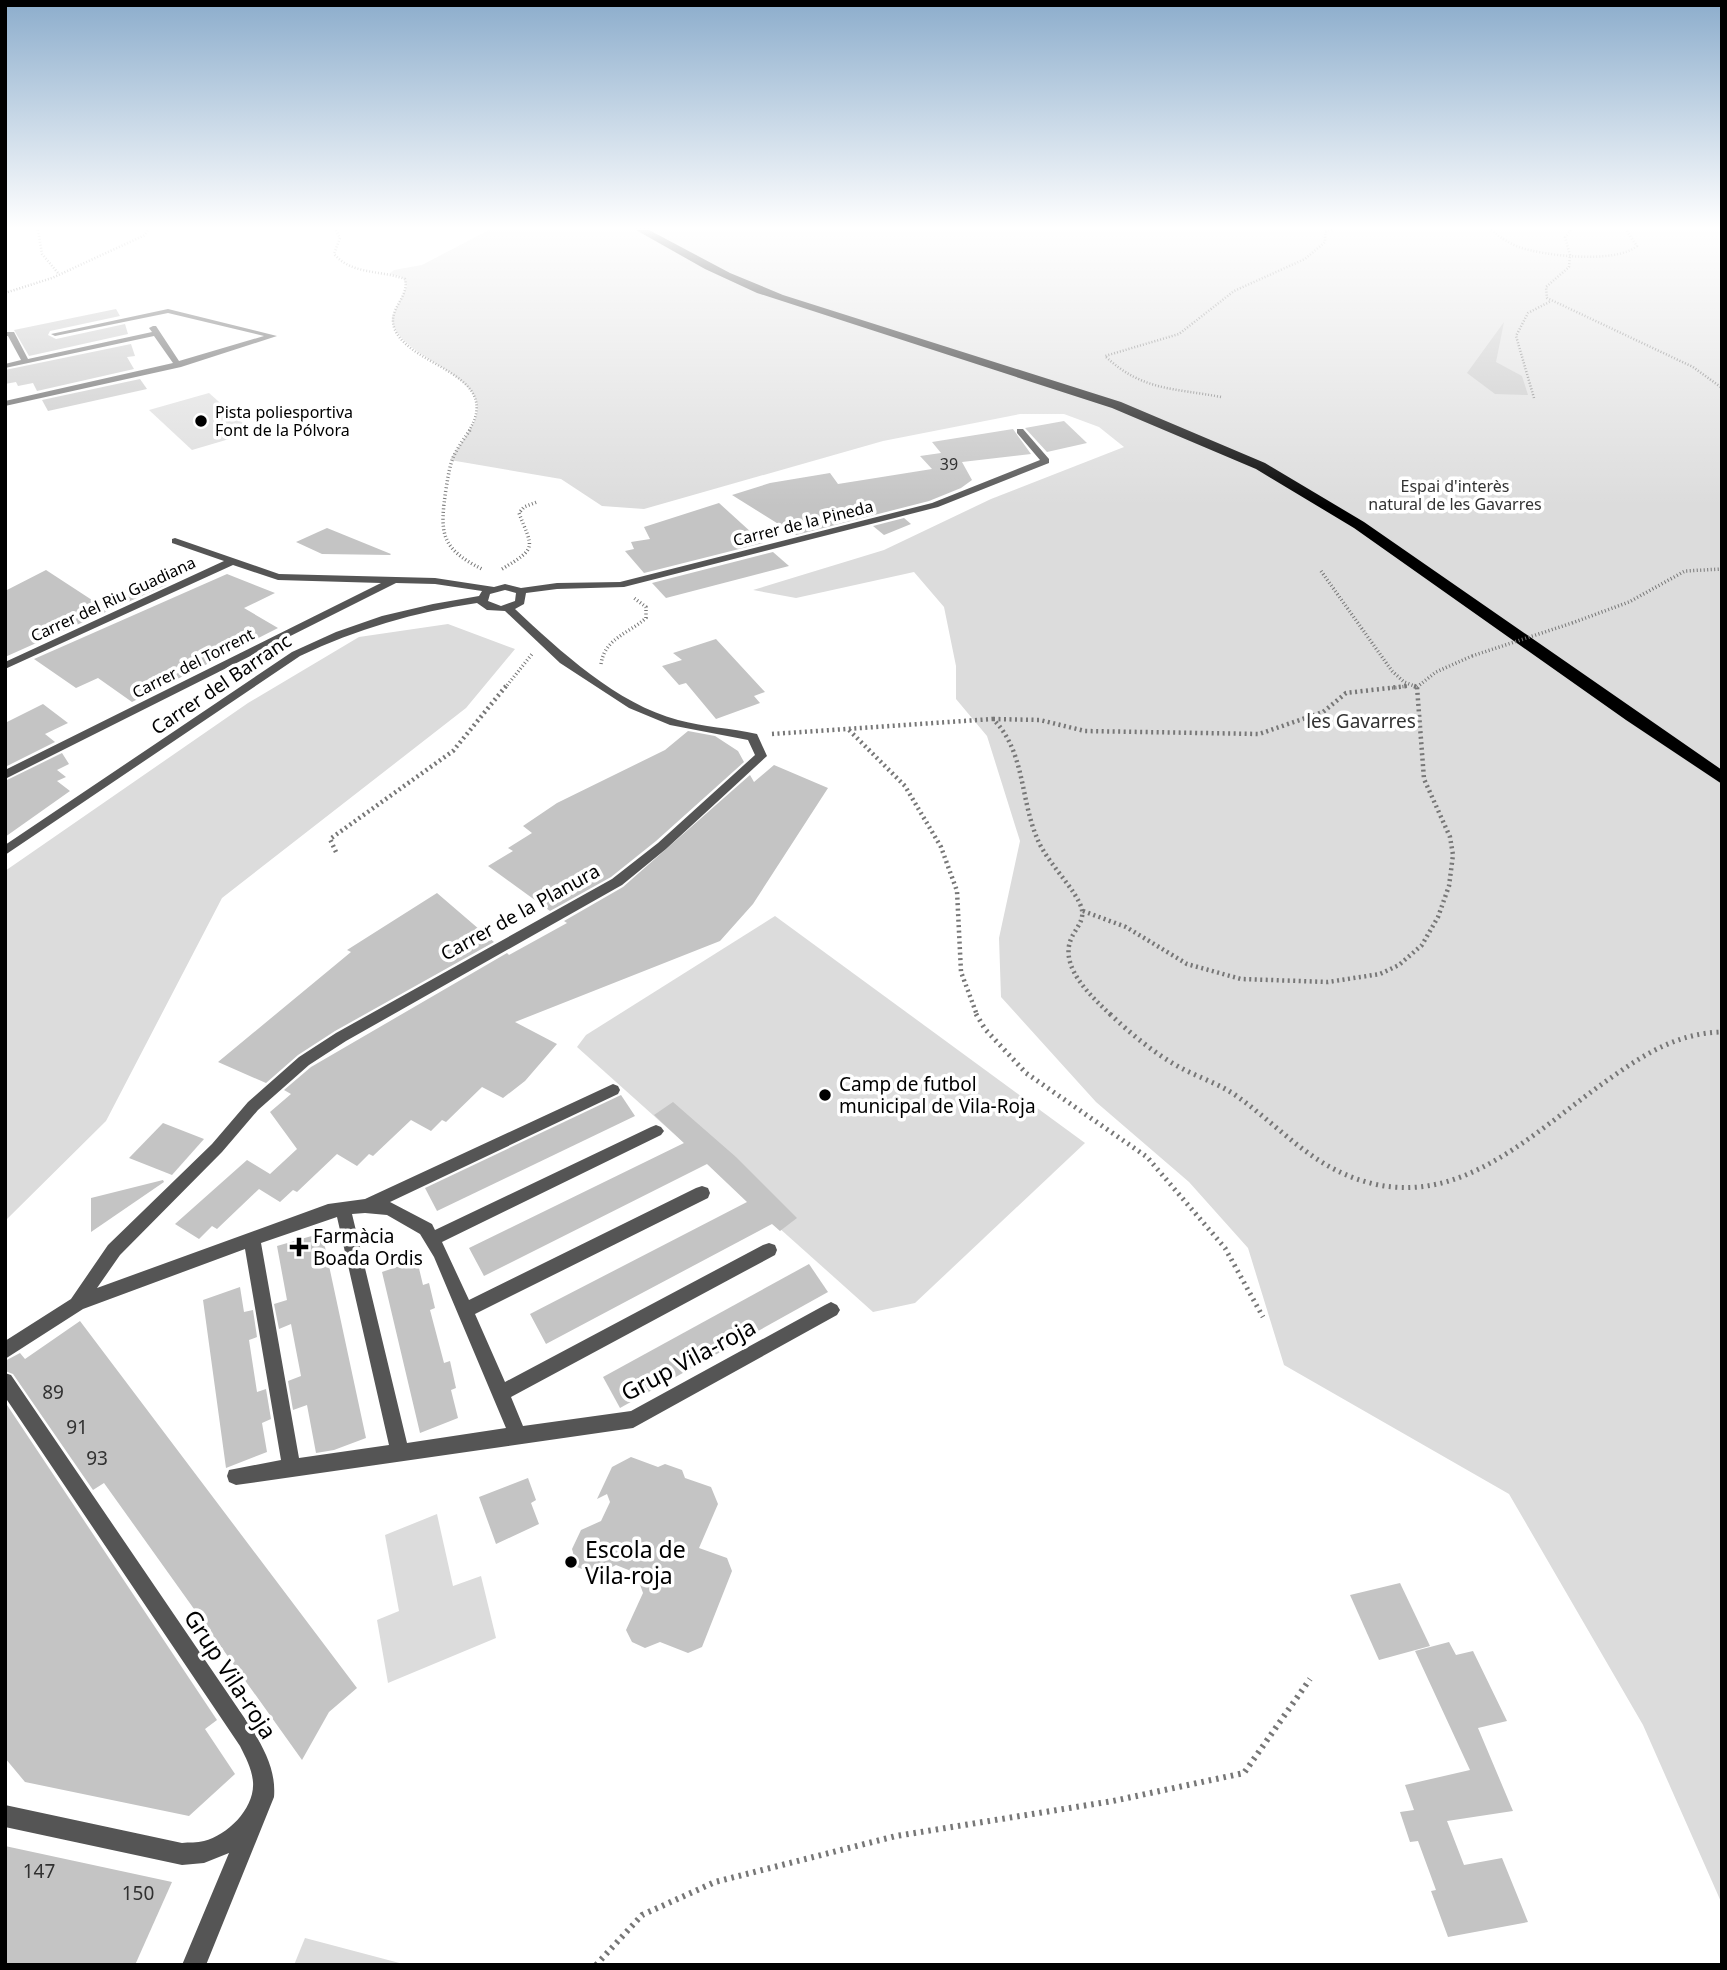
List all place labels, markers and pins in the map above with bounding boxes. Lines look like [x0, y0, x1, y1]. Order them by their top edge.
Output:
place label: Pista poliesportiva Font de la Pólvora [215, 401, 353, 441]
marker: Pista poliesportiva Font de la Pólvora [193, 413, 209, 429]
place label: Camp de futbol municipal de Vila-Roja [839, 1071, 1036, 1119]
marker: Camp de futbol municipal de Vila-Roja [817, 1087, 833, 1103]
place label: Farmàcia Boada Ordis [313, 1223, 423, 1271]
marker: Farmàcia Boada Ordis [291, 1239, 307, 1255]
place label: Escola de Vila-roja [585, 1533, 686, 1591]
marker: Escola de Vila-roja [563, 1554, 579, 1570]

